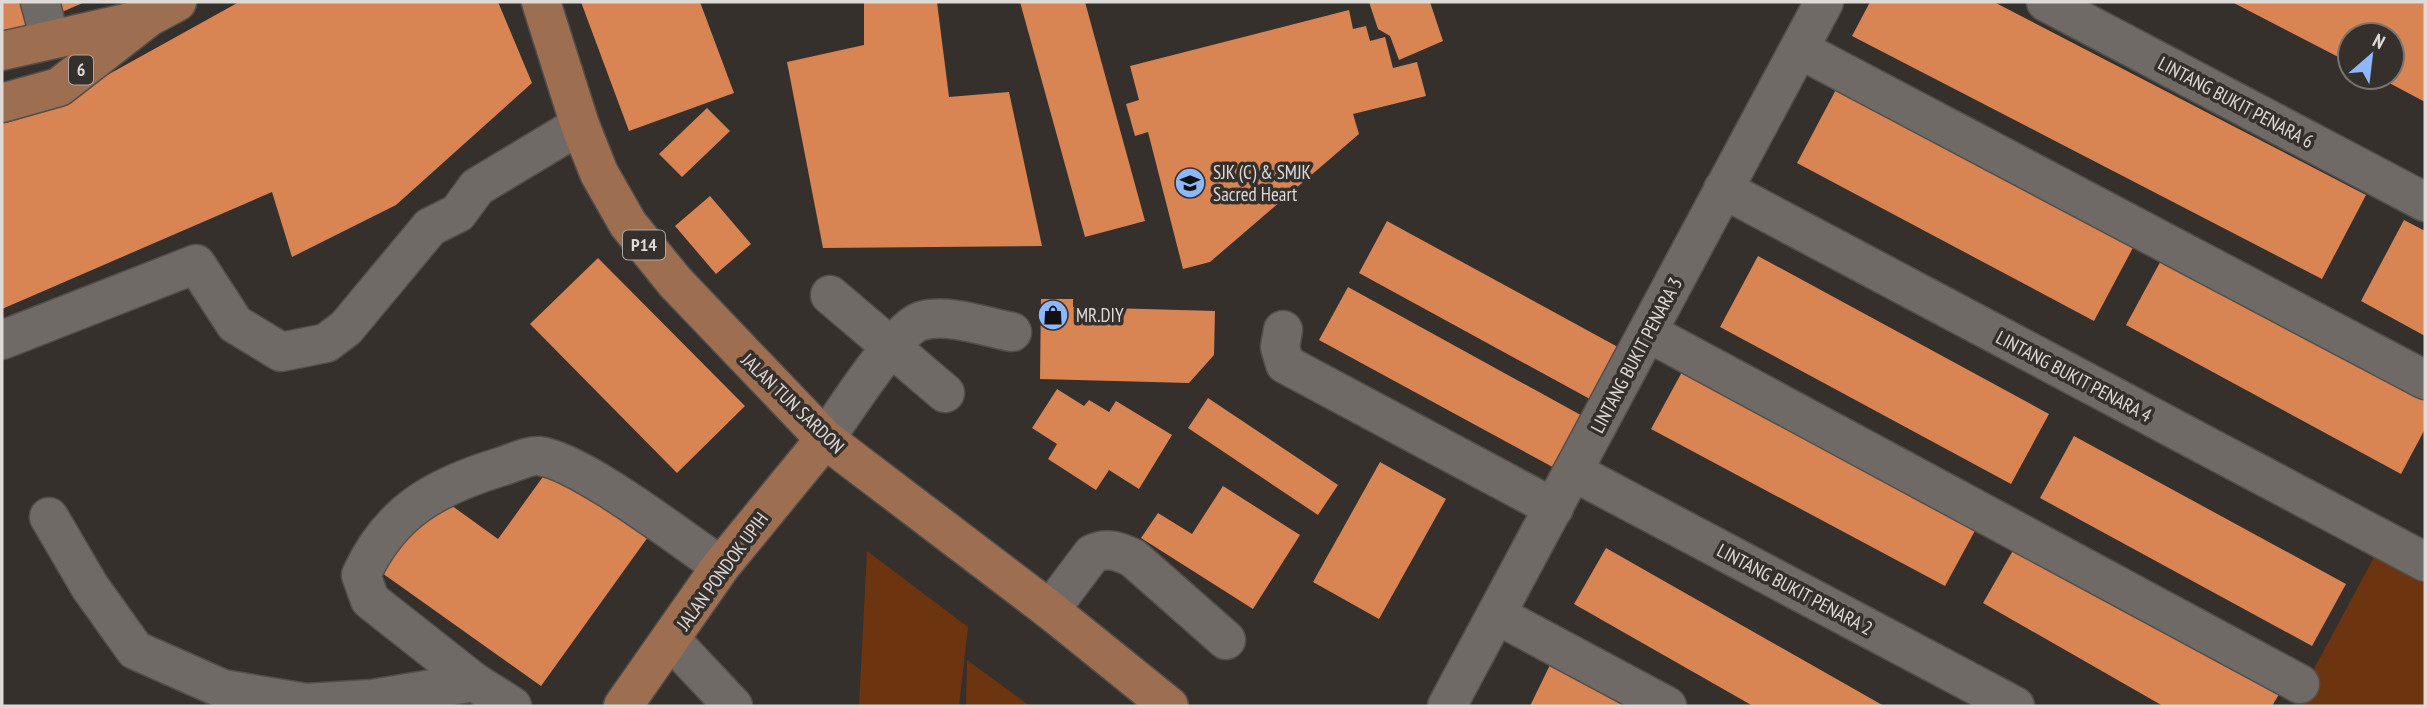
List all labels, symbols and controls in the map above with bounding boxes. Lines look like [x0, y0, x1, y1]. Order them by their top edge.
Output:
north arrow [2336, 21, 2406, 91]
text: N [2369, 28, 2389, 54]
street label: LINTANG BUKIT PENARA 6 [2154, 51, 2318, 153]
road number: 6 [69, 56, 93, 84]
place label: SJK (C) & SMJK Sacred Heart [1213, 160, 1311, 206]
school or university icon: SJK (C) & SMJK Sacred Heart [1173, 166, 1207, 200]
road number: P14 [623, 230, 665, 260]
street label: LINTANG BUKIT PENARA 3 [1585, 273, 1687, 437]
shop icon: MR.DIY [1036, 298, 1070, 332]
place label: MR.DIY [1076, 303, 1124, 327]
street label: LINTANG BUKIT PENARA 4 [1992, 325, 2156, 427]
street label: JALAN TUN SARDON [736, 347, 849, 458]
street label: JALAN PONDOK UPIH [670, 507, 773, 636]
street label: LINTANG BUKIT PENARA 2 [1713, 538, 1877, 640]

